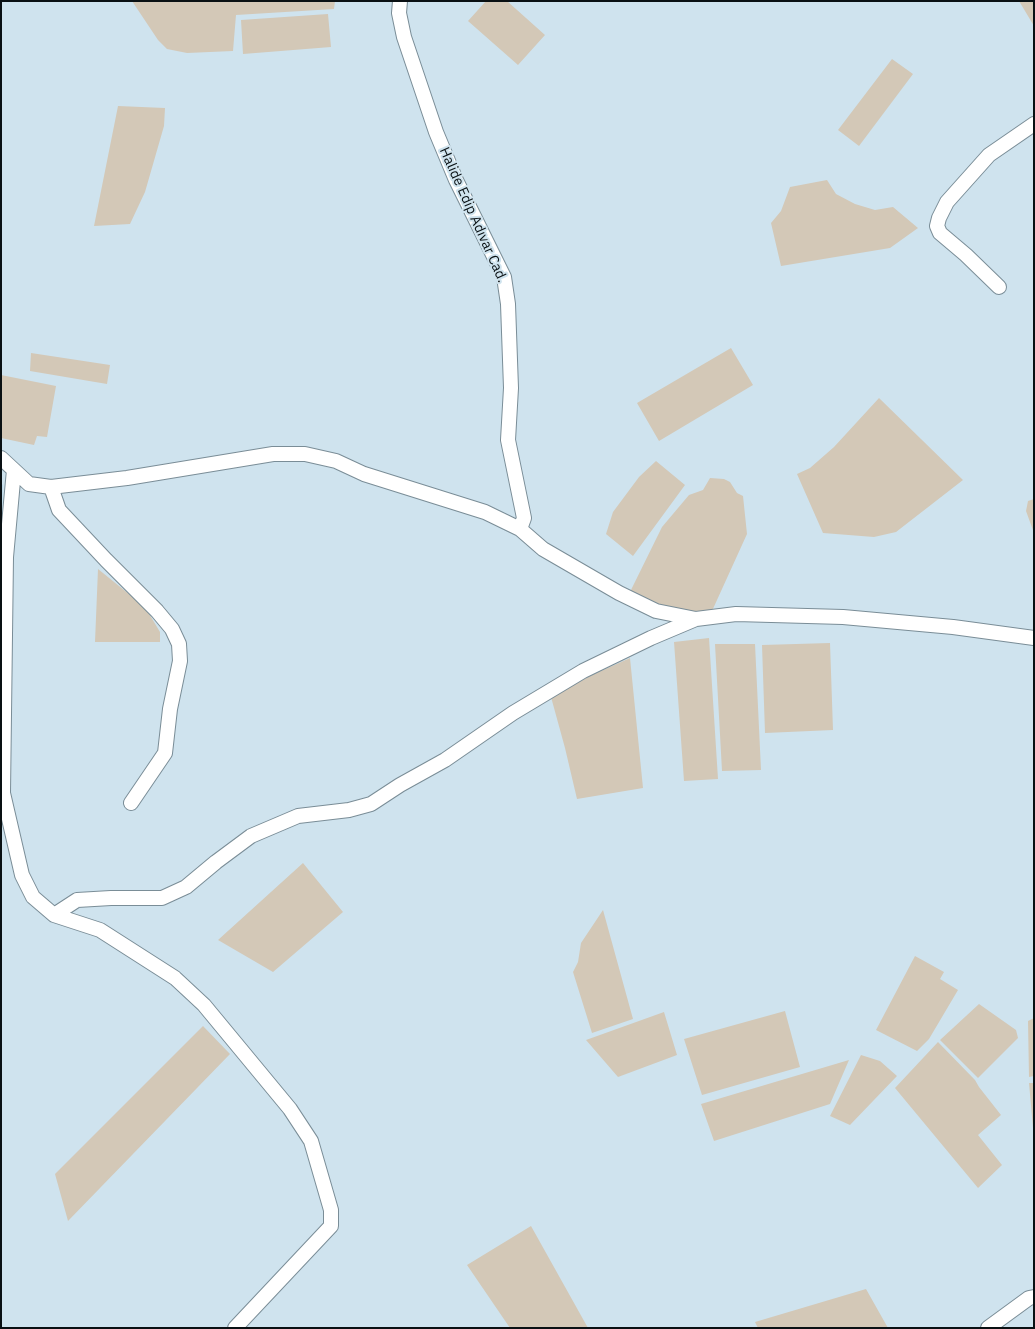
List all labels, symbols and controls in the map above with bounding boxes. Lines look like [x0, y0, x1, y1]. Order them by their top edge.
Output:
street label: Halide Edip Adıvar Cad. [436, 145, 510, 285]

